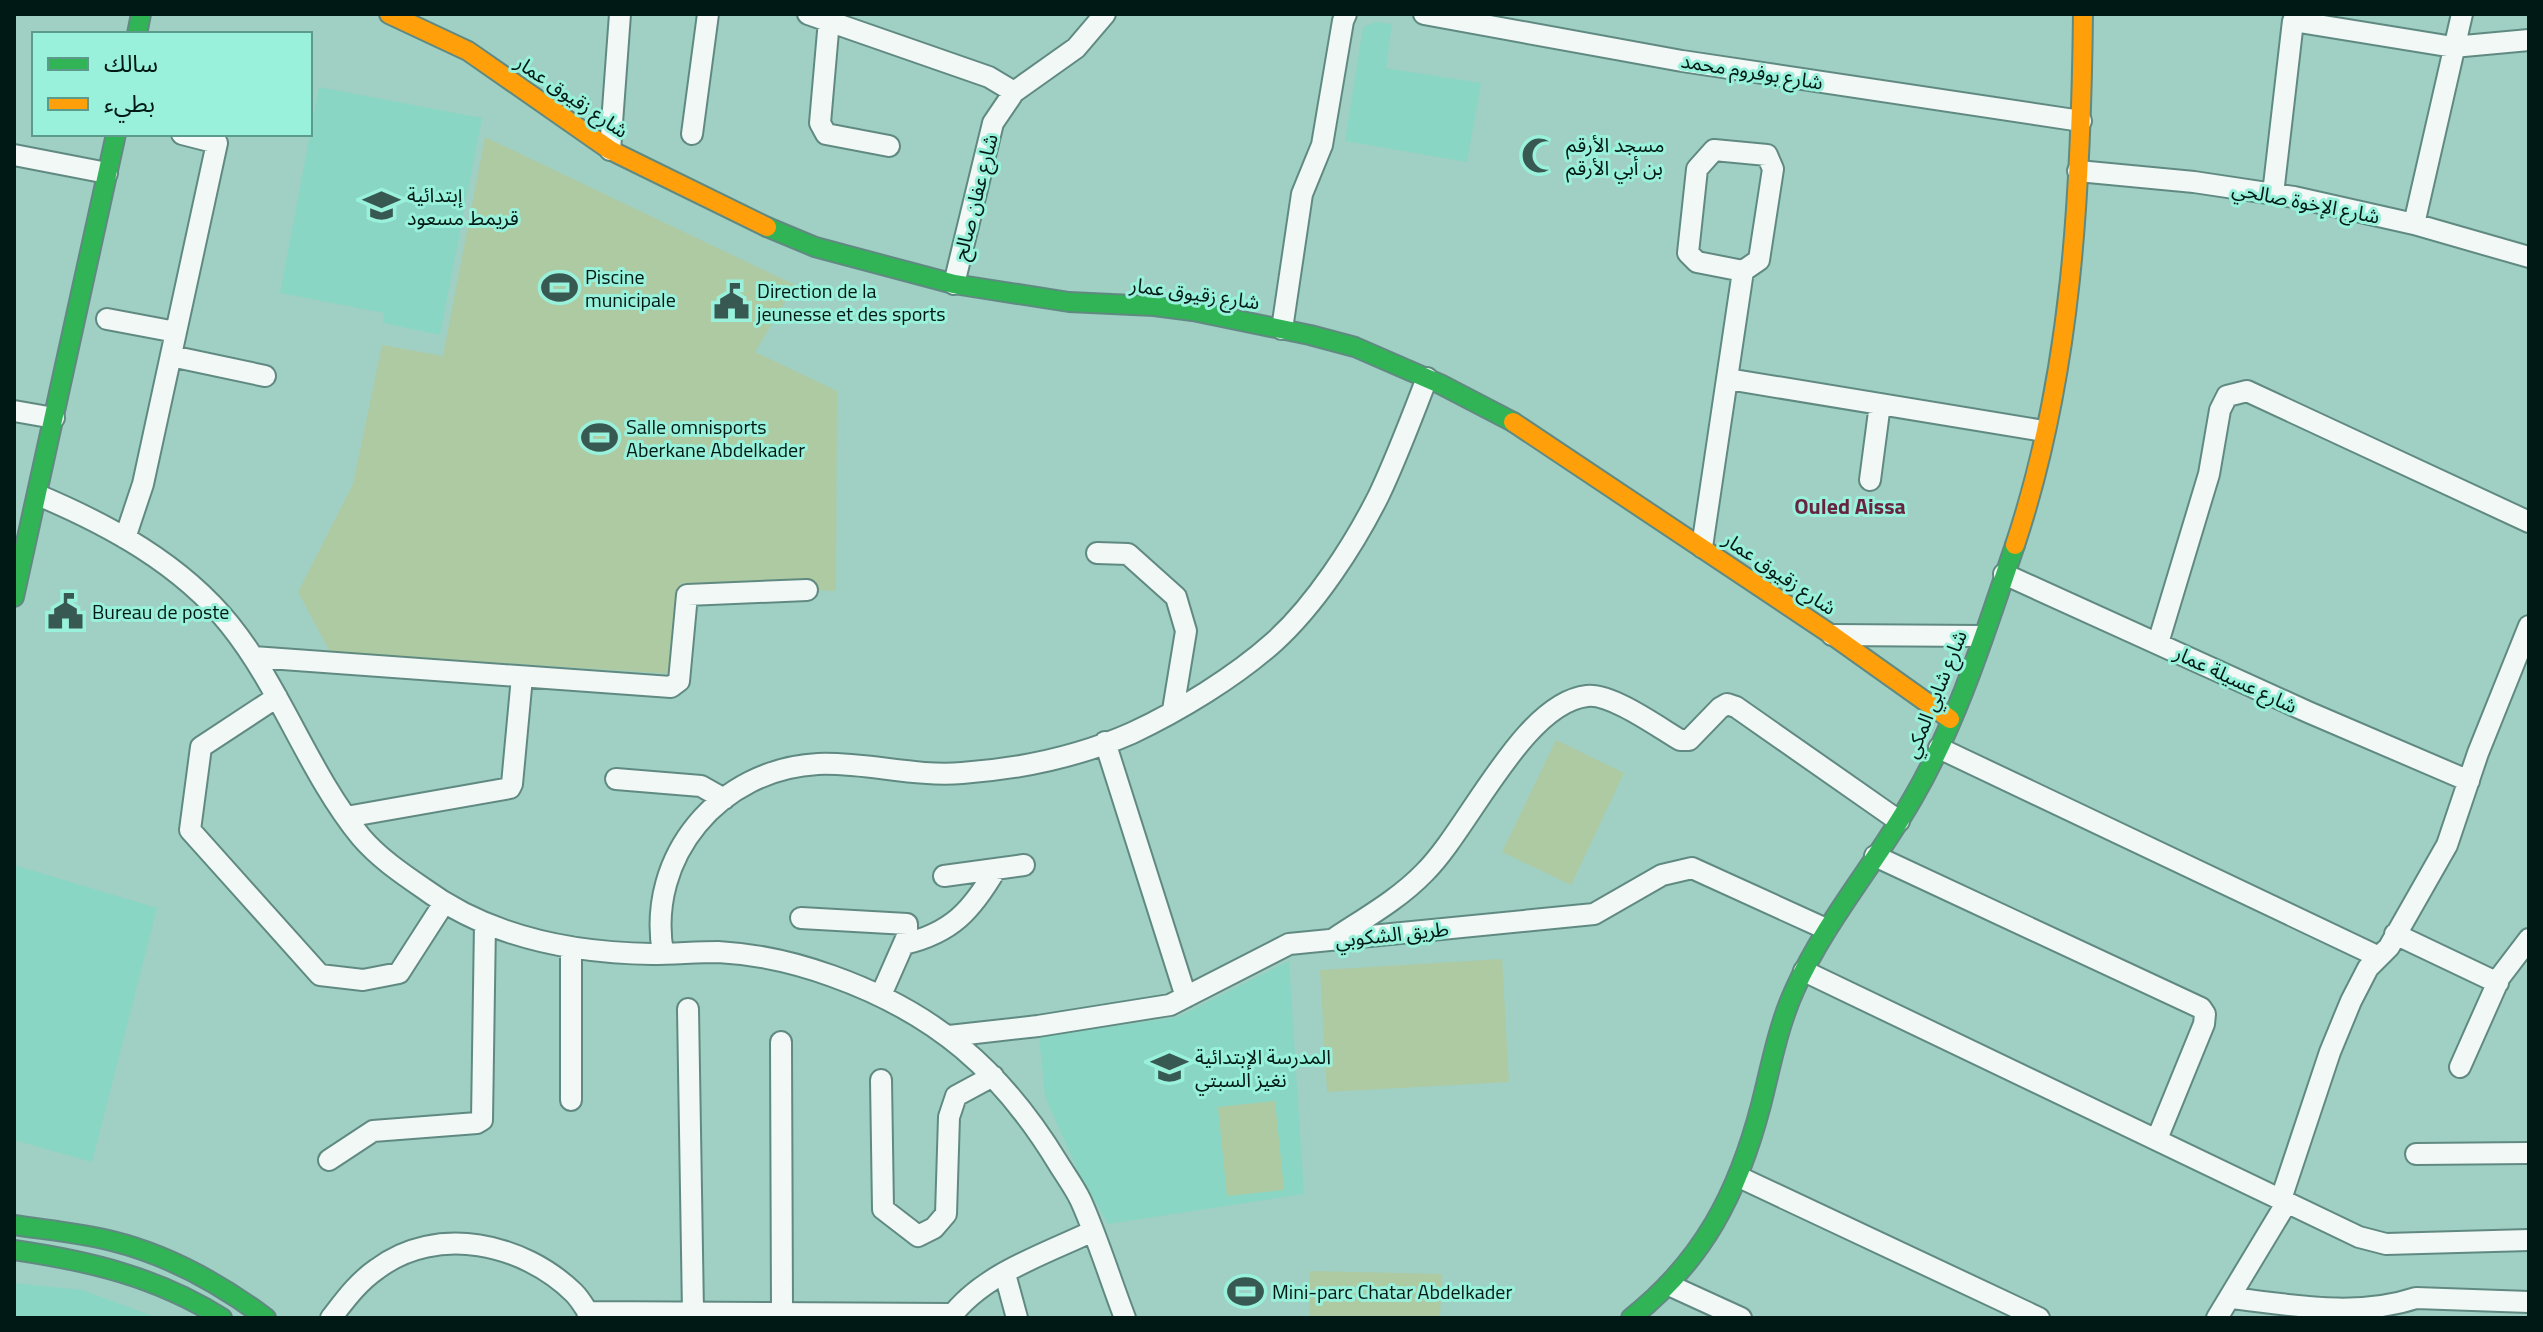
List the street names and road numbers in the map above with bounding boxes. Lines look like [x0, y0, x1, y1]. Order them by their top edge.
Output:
street label: شارع بوفروم محمد [1679, 44, 1825, 98]
street label: شارع زقيوق عمار [508, 46, 635, 145]
street label: شارع عفان صالح [944, 131, 1006, 263]
street label: شارع الإخوة صالحي [2229, 172, 2383, 232]
street label: شارع زقيوق عمار [1127, 268, 1262, 317]
street label: شارع زقيوق عمار [1716, 523, 1843, 622]
street label: شارع شابي المكي [1895, 625, 1975, 763]
street label: شارع عسيلة عمار [2168, 636, 2303, 721]
street label: طريق الشكوبي [1334, 913, 1450, 956]

